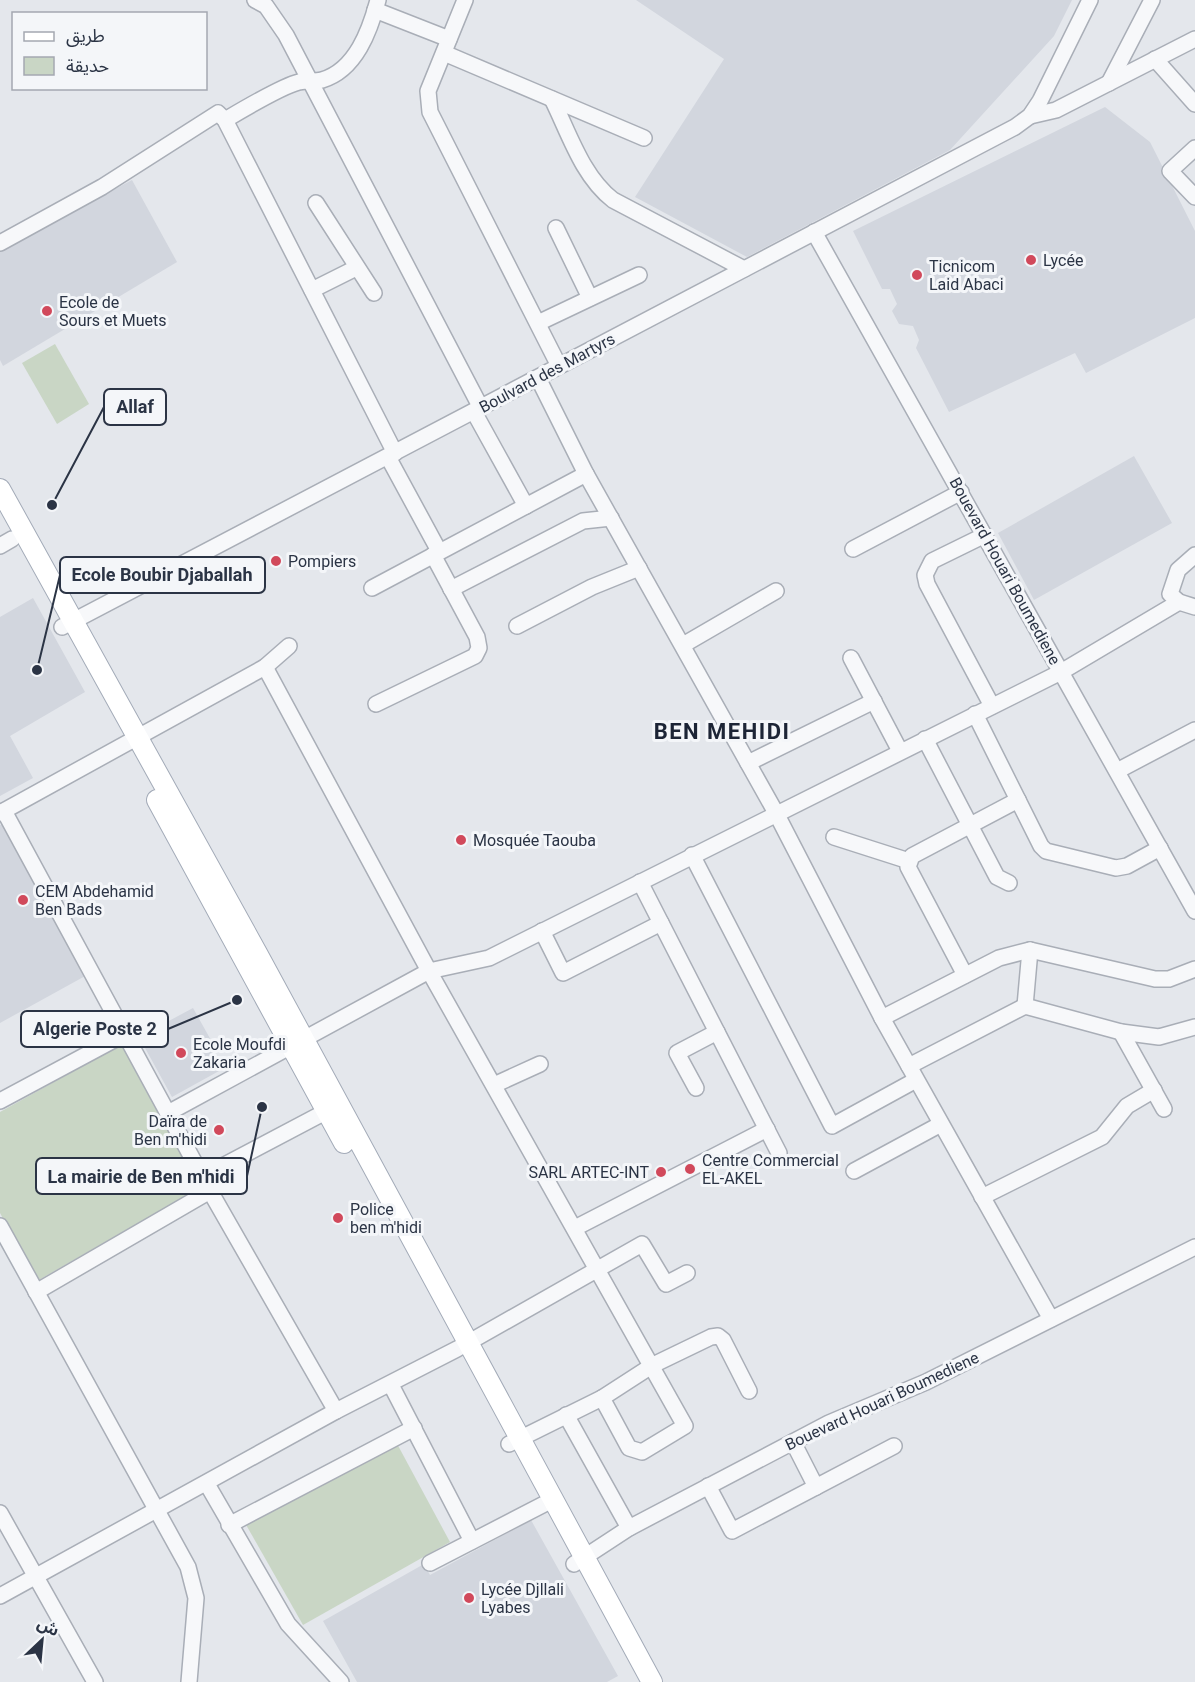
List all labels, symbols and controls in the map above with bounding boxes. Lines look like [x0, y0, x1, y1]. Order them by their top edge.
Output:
legend [12, 12, 207, 90]
text: طريق [66, 25, 105, 47]
text: حديقة [66, 55, 109, 76]
place label: Lycée [1043, 251, 1083, 270]
marker: Lycée [1024, 253, 1038, 267]
place label: Ticnicom Laid Abaci [929, 257, 1004, 294]
marker: Ticnicom Laid Abaci [910, 268, 924, 282]
place label: Ecole de Sours et Muets [59, 293, 167, 330]
marker: Ecole de Sours et Muets [40, 304, 54, 318]
street label: Boulvard des Martyrs [476, 329, 618, 417]
callout: Allaf [104, 389, 166, 425]
text: Allaf [116, 396, 154, 417]
street label: Bouevard Houari Boumediene [945, 474, 1065, 668]
place label: Pompiers [288, 552, 356, 571]
marker: Pompiers [269, 554, 283, 568]
callout: Ecole Boubir Djaballah [60, 557, 265, 593]
text: Ecole Boubir Djaballah [71, 564, 253, 585]
district label: BEN MEHIDI [654, 719, 790, 744]
place label: Mosquée Taouba [473, 831, 596, 850]
marker: Mosquée Taouba [454, 833, 468, 847]
place label: CEM Abdehamid Ben Bads [35, 882, 154, 919]
marker: CEM Abdehamid Ben Bads [16, 893, 30, 907]
callout: Algerie Poste 2 [21, 1011, 168, 1047]
text: Algerie Poste 2 [33, 1018, 157, 1039]
place label: Ecole Moufdi Zakaria [193, 1035, 286, 1072]
marker: Ecole Moufdi Zakaria [174, 1046, 188, 1060]
place label: Daïra de Ben m'hidi [134, 1112, 207, 1149]
marker: Daïra de Ben m'hidi [212, 1123, 226, 1137]
place label: Centre Commercial EL-AKEL [702, 1151, 839, 1188]
callout: La mairie de Ben m'hidi [36, 1158, 247, 1194]
marker: Centre Commercial EL-AKEL [683, 1162, 697, 1176]
place label: SARL ARTEC-INT [528, 1163, 649, 1182]
marker: SARL ARTEC-INT [654, 1165, 668, 1179]
text: La mairie de Ben m'hidi [48, 1166, 234, 1187]
place label: Police ben m'hidi [350, 1200, 422, 1237]
marker: Police ben m'hidi [331, 1211, 345, 1225]
street label: Bouevard Houari Boumediene [782, 1348, 982, 1454]
place label: Lycée Djllali Lyabes [481, 1580, 564, 1617]
marker: Lycée Djllali Lyabes [462, 1591, 476, 1605]
north arrow [12, 1610, 72, 1670]
text: ش [34, 1614, 62, 1640]

